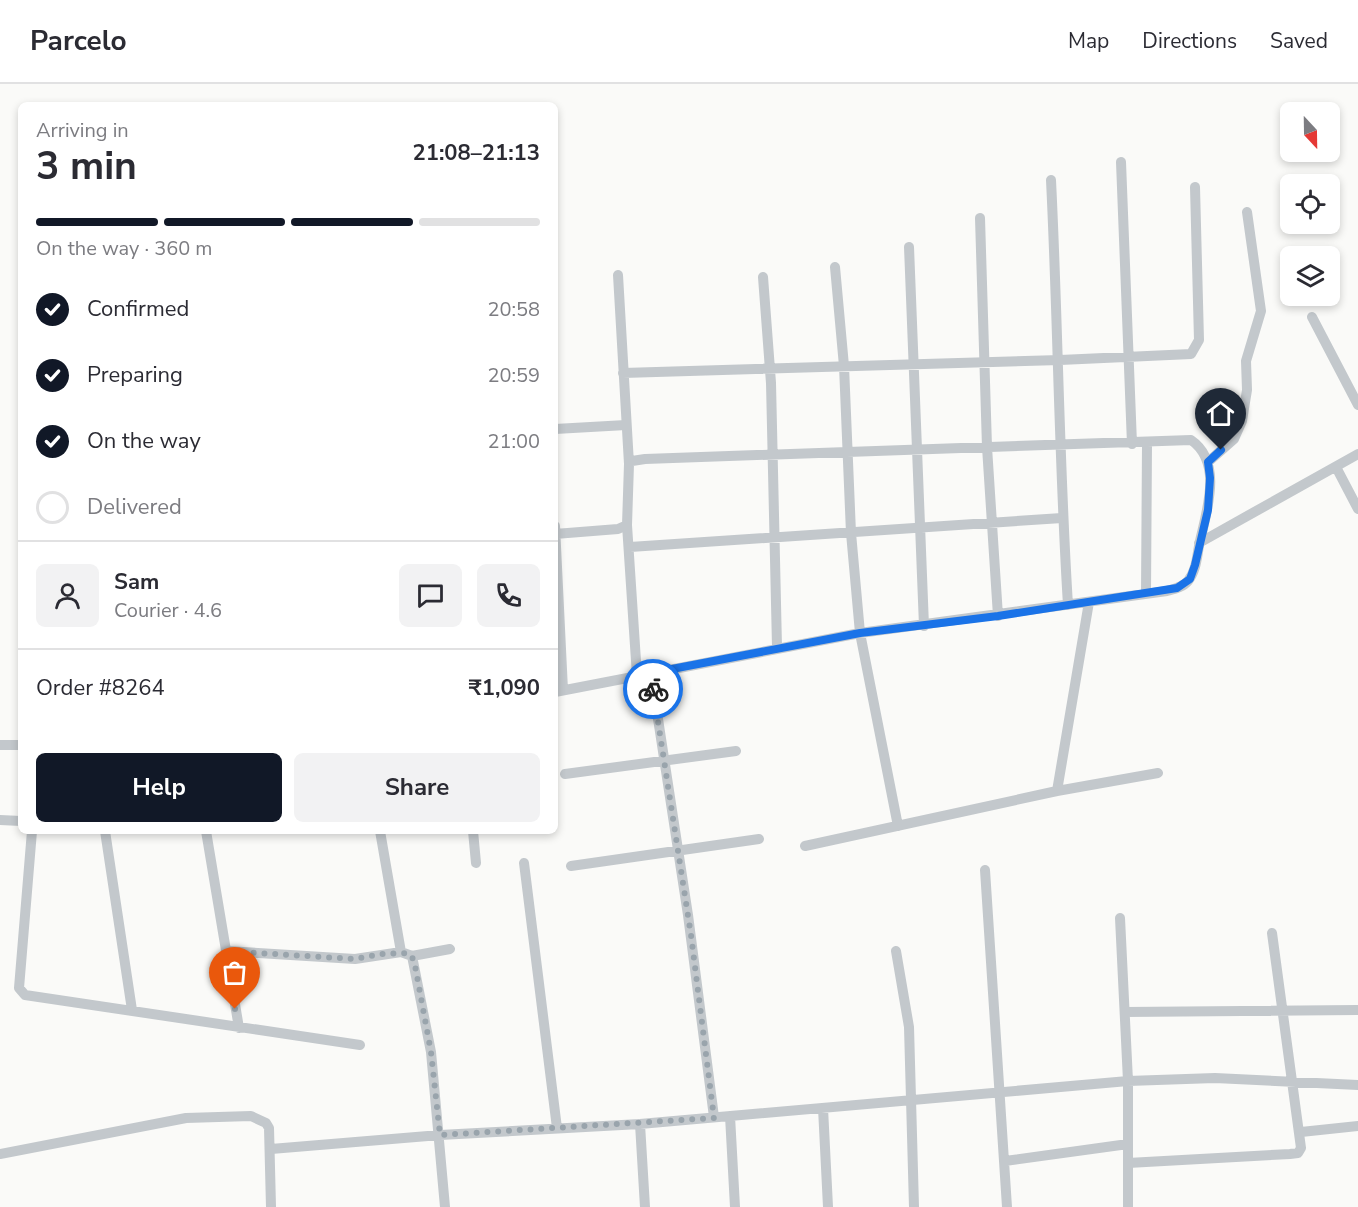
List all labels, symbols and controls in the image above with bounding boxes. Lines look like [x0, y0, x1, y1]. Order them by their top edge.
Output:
text: Parcelo [30, 22, 127, 60]
text: Map [1068, 27, 1109, 55]
text: Directions [1142, 27, 1237, 55]
text: Saved [1270, 27, 1328, 55]
north arrow [1280, 102, 1340, 162]
map controls [1280, 102, 1340, 306]
text: Arriving in [36, 117, 129, 144]
text: 21:08–21:13 [412, 138, 540, 168]
text: 3 min [36, 140, 137, 193]
button: locate [1280, 174, 1340, 234]
text: On the way · 360 m [36, 235, 212, 262]
button: layers [1280, 246, 1340, 306]
icon: check [36, 293, 69, 326]
text: Confirmed [87, 294, 189, 324]
text: 20:58 [487, 296, 540, 323]
icon: check [36, 359, 69, 392]
text: Preparing [87, 360, 183, 390]
text: 20:59 [487, 362, 540, 389]
pin [1195, 388, 1246, 450]
icon: home [1204, 397, 1237, 430]
icon: check [36, 425, 69, 458]
text: On the way [87, 426, 201, 456]
text: 21:00 [487, 428, 540, 455]
text: Delivered [87, 492, 182, 522]
button: person [36, 564, 99, 627]
button: chat [399, 564, 462, 627]
button: phone [477, 564, 540, 627]
text: Sam [114, 567, 159, 597]
text: Courier · 4.6 [114, 597, 222, 624]
courier [623, 659, 683, 719]
text: Order #8264 [36, 673, 165, 703]
text: ₹1,090 [469, 673, 540, 703]
icon: bike [637, 673, 670, 706]
button: Help [36, 753, 282, 822]
button: Share [294, 753, 540, 822]
pin [209, 947, 260, 1009]
icon: bag [218, 956, 251, 989]

